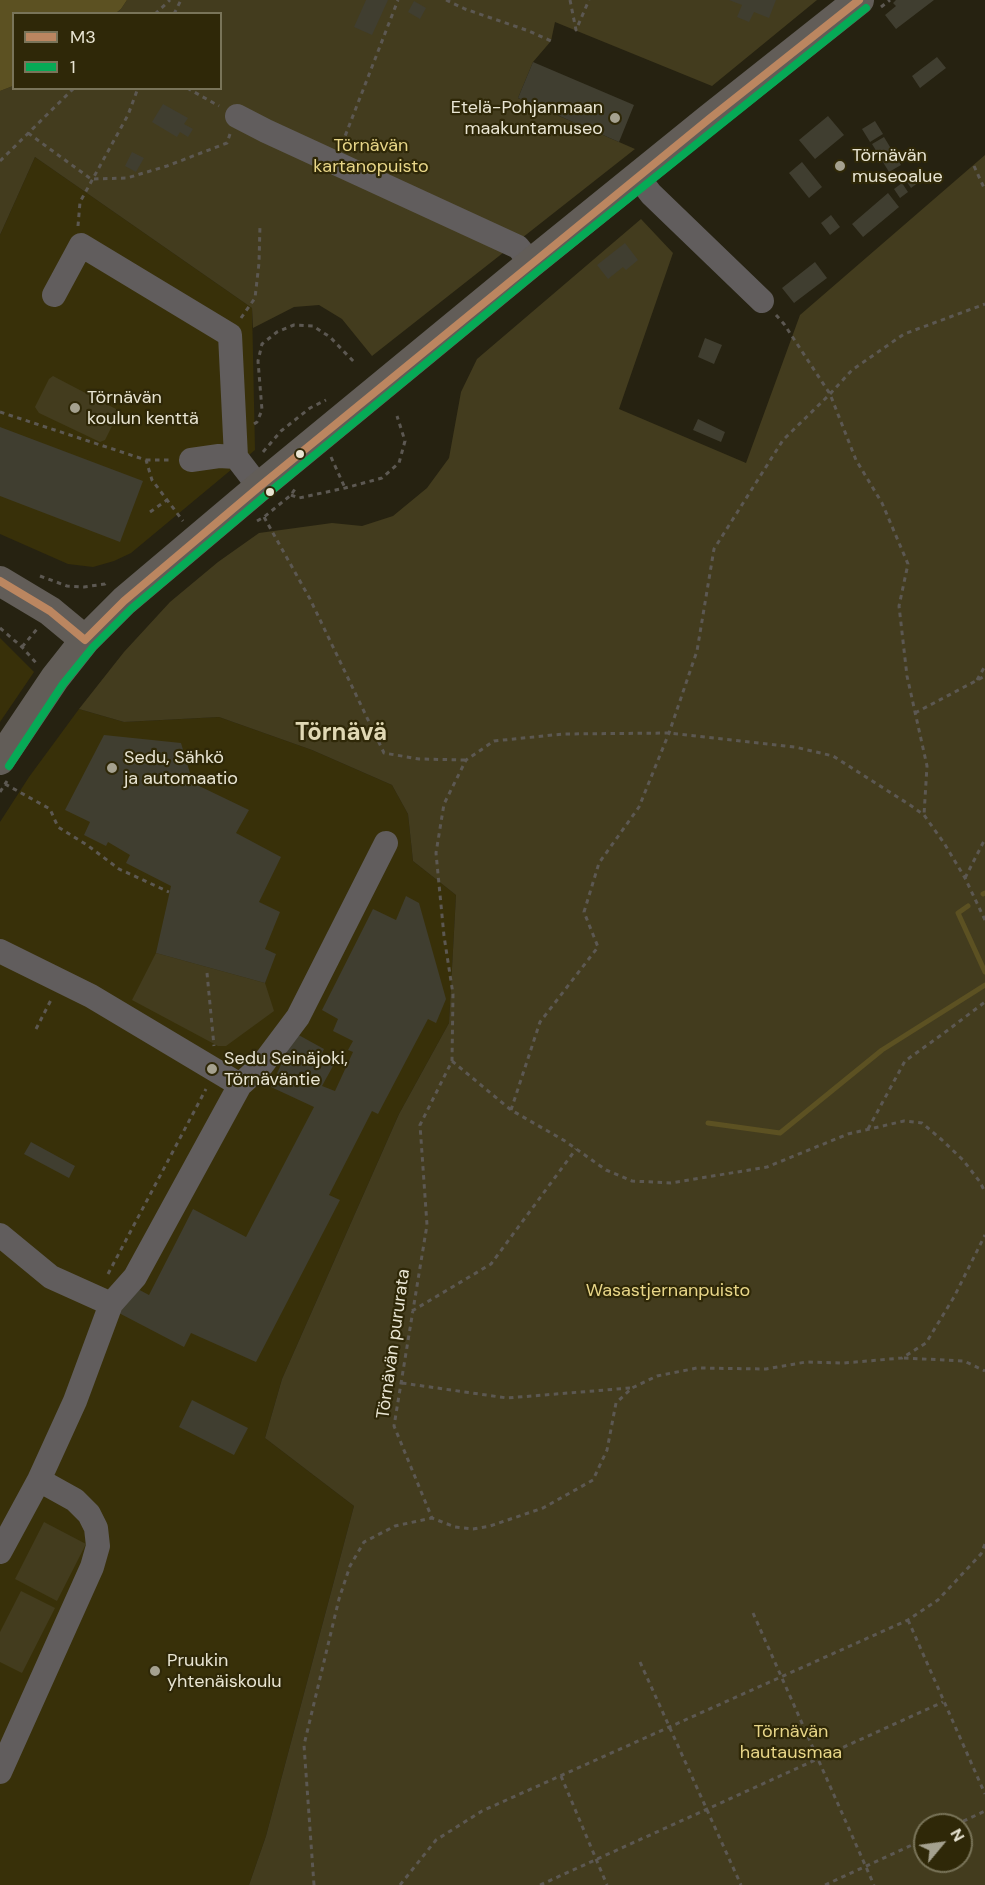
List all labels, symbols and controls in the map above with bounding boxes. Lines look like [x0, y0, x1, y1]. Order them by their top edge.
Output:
legend [12, 12, 222, 90]
text: M3 [70, 25, 96, 49]
text: 1 [70, 55, 76, 79]
place label: Etelä-Pohjanmaan maakuntamuseo [451, 97, 603, 140]
marker: Etelä-Pohjanmaan maakuntamuseo [608, 111, 622, 125]
park label: Törnävän kartanopuisto [313, 135, 429, 178]
place label: Törnävän museoalue [852, 145, 943, 188]
marker: Törnävän museoalue [833, 159, 847, 173]
place label: Törnävän koulun kenttä [87, 387, 199, 430]
marker: Törnävän koulun kenttä [68, 401, 82, 415]
unlabelled marker [294, 448, 306, 460]
unlabelled marker [264, 486, 276, 498]
district label: Törnävä [295, 720, 387, 748]
place label: Sedu, Sähkö ja automaatio [124, 747, 238, 789]
marker: Sedu, Sähkö ja automaatio [105, 761, 119, 775]
place label: Sedu Seinäjoki, Törnäväntie [224, 1048, 348, 1090]
marker: Sedu Seinäjoki, Törnäväntie [205, 1062, 219, 1076]
street label: Törnävän pururata [373, 1268, 415, 1420]
park label: Wasastjernanpuisto [586, 1280, 750, 1302]
place label: Pruukin yhtenäiskoulu [167, 1650, 282, 1692]
marker: Pruukin yhtenäiskoulu [148, 1664, 162, 1678]
park label: Törnävän hautausmaa [740, 1721, 842, 1764]
north arrow [913, 1813, 973, 1873]
text: N [945, 1825, 969, 1845]

